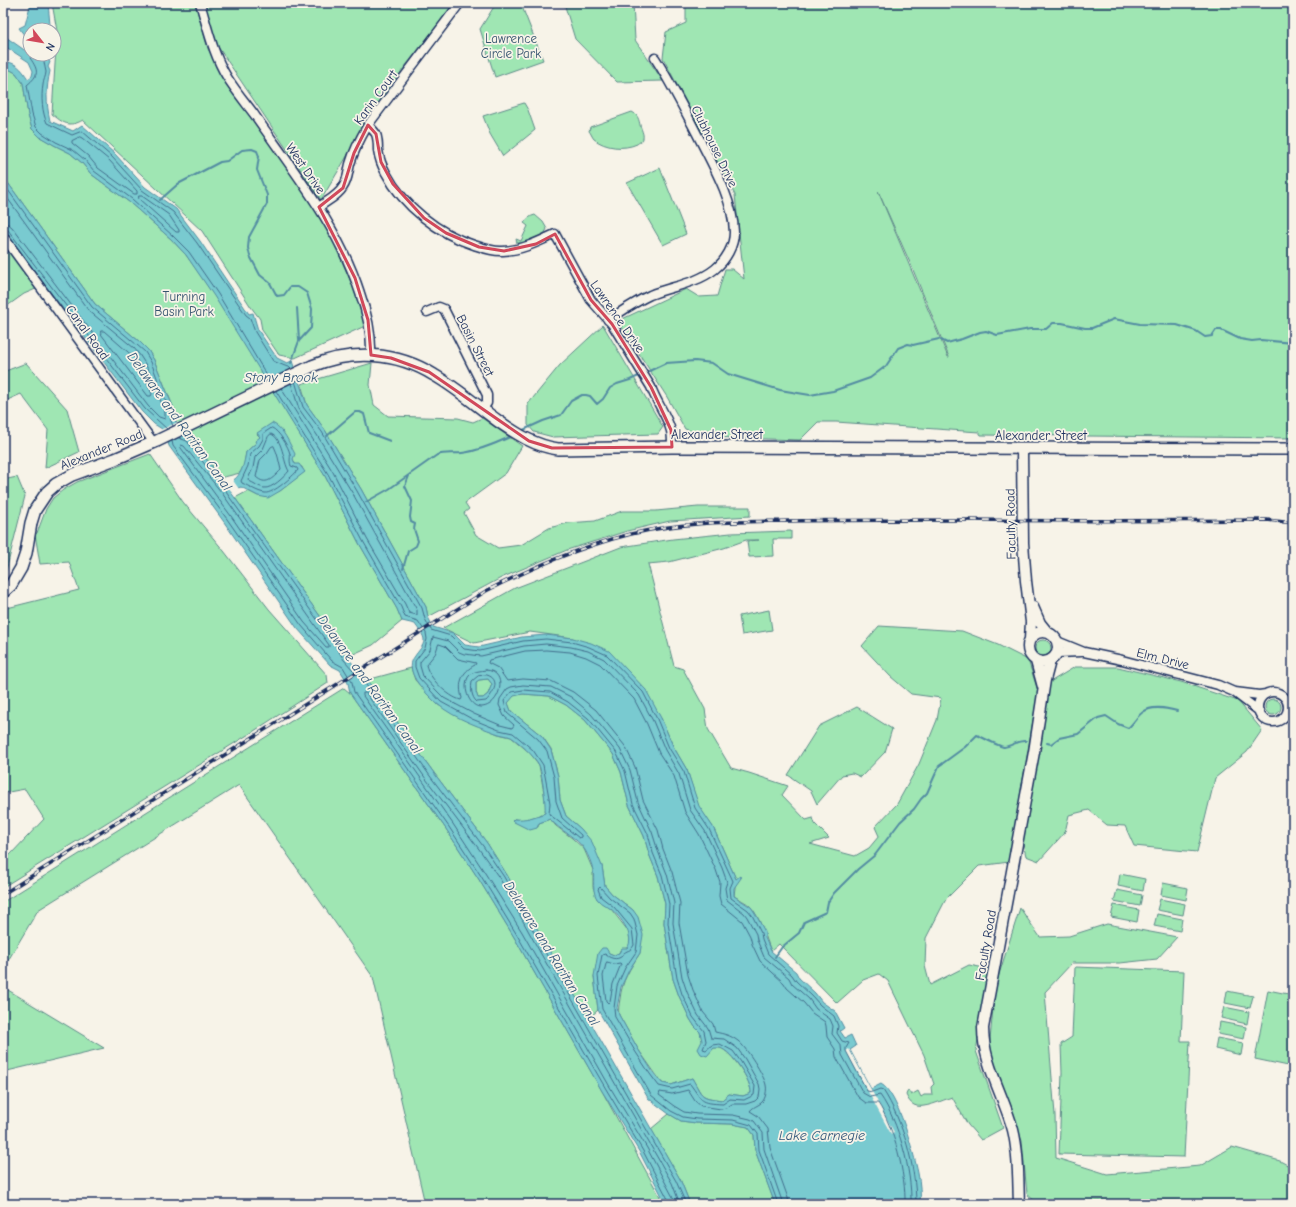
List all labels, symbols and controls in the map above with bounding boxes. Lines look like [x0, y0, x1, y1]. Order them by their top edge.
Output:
north arrow [22, 22, 62, 62]
park label: Lawrence Circle Park [481, 31, 542, 61]
text: N [43, 40, 58, 53]
street label: Karin Court [351, 66, 401, 128]
street label: Clubhouse Drive [688, 103, 741, 190]
street label: West Drive [283, 140, 329, 197]
street label: Lawrence Drive [587, 277, 648, 356]
park label: Turning Basin Park [154, 289, 214, 319]
street label: Canal Road [63, 302, 112, 363]
street label: Basin Street [454, 312, 498, 380]
water label: Delaware and Raritan Canal [124, 349, 236, 495]
water label: Stony Brook [244, 369, 318, 386]
street label: Alexander Road [58, 426, 145, 473]
street label: Alexander Street [671, 427, 764, 442]
street label: Alexander Street [995, 428, 1088, 443]
street label: Faculty Road [1002, 488, 1019, 560]
water label: Delaware and Raritan Canal [314, 612, 426, 758]
street label: Elm Drive [1135, 645, 1191, 672]
water label: Delaware and Raritan Canal [500, 878, 604, 1030]
street label: Faculty Road [972, 909, 999, 981]
water label: Lake Carnegie [779, 1127, 865, 1144]

